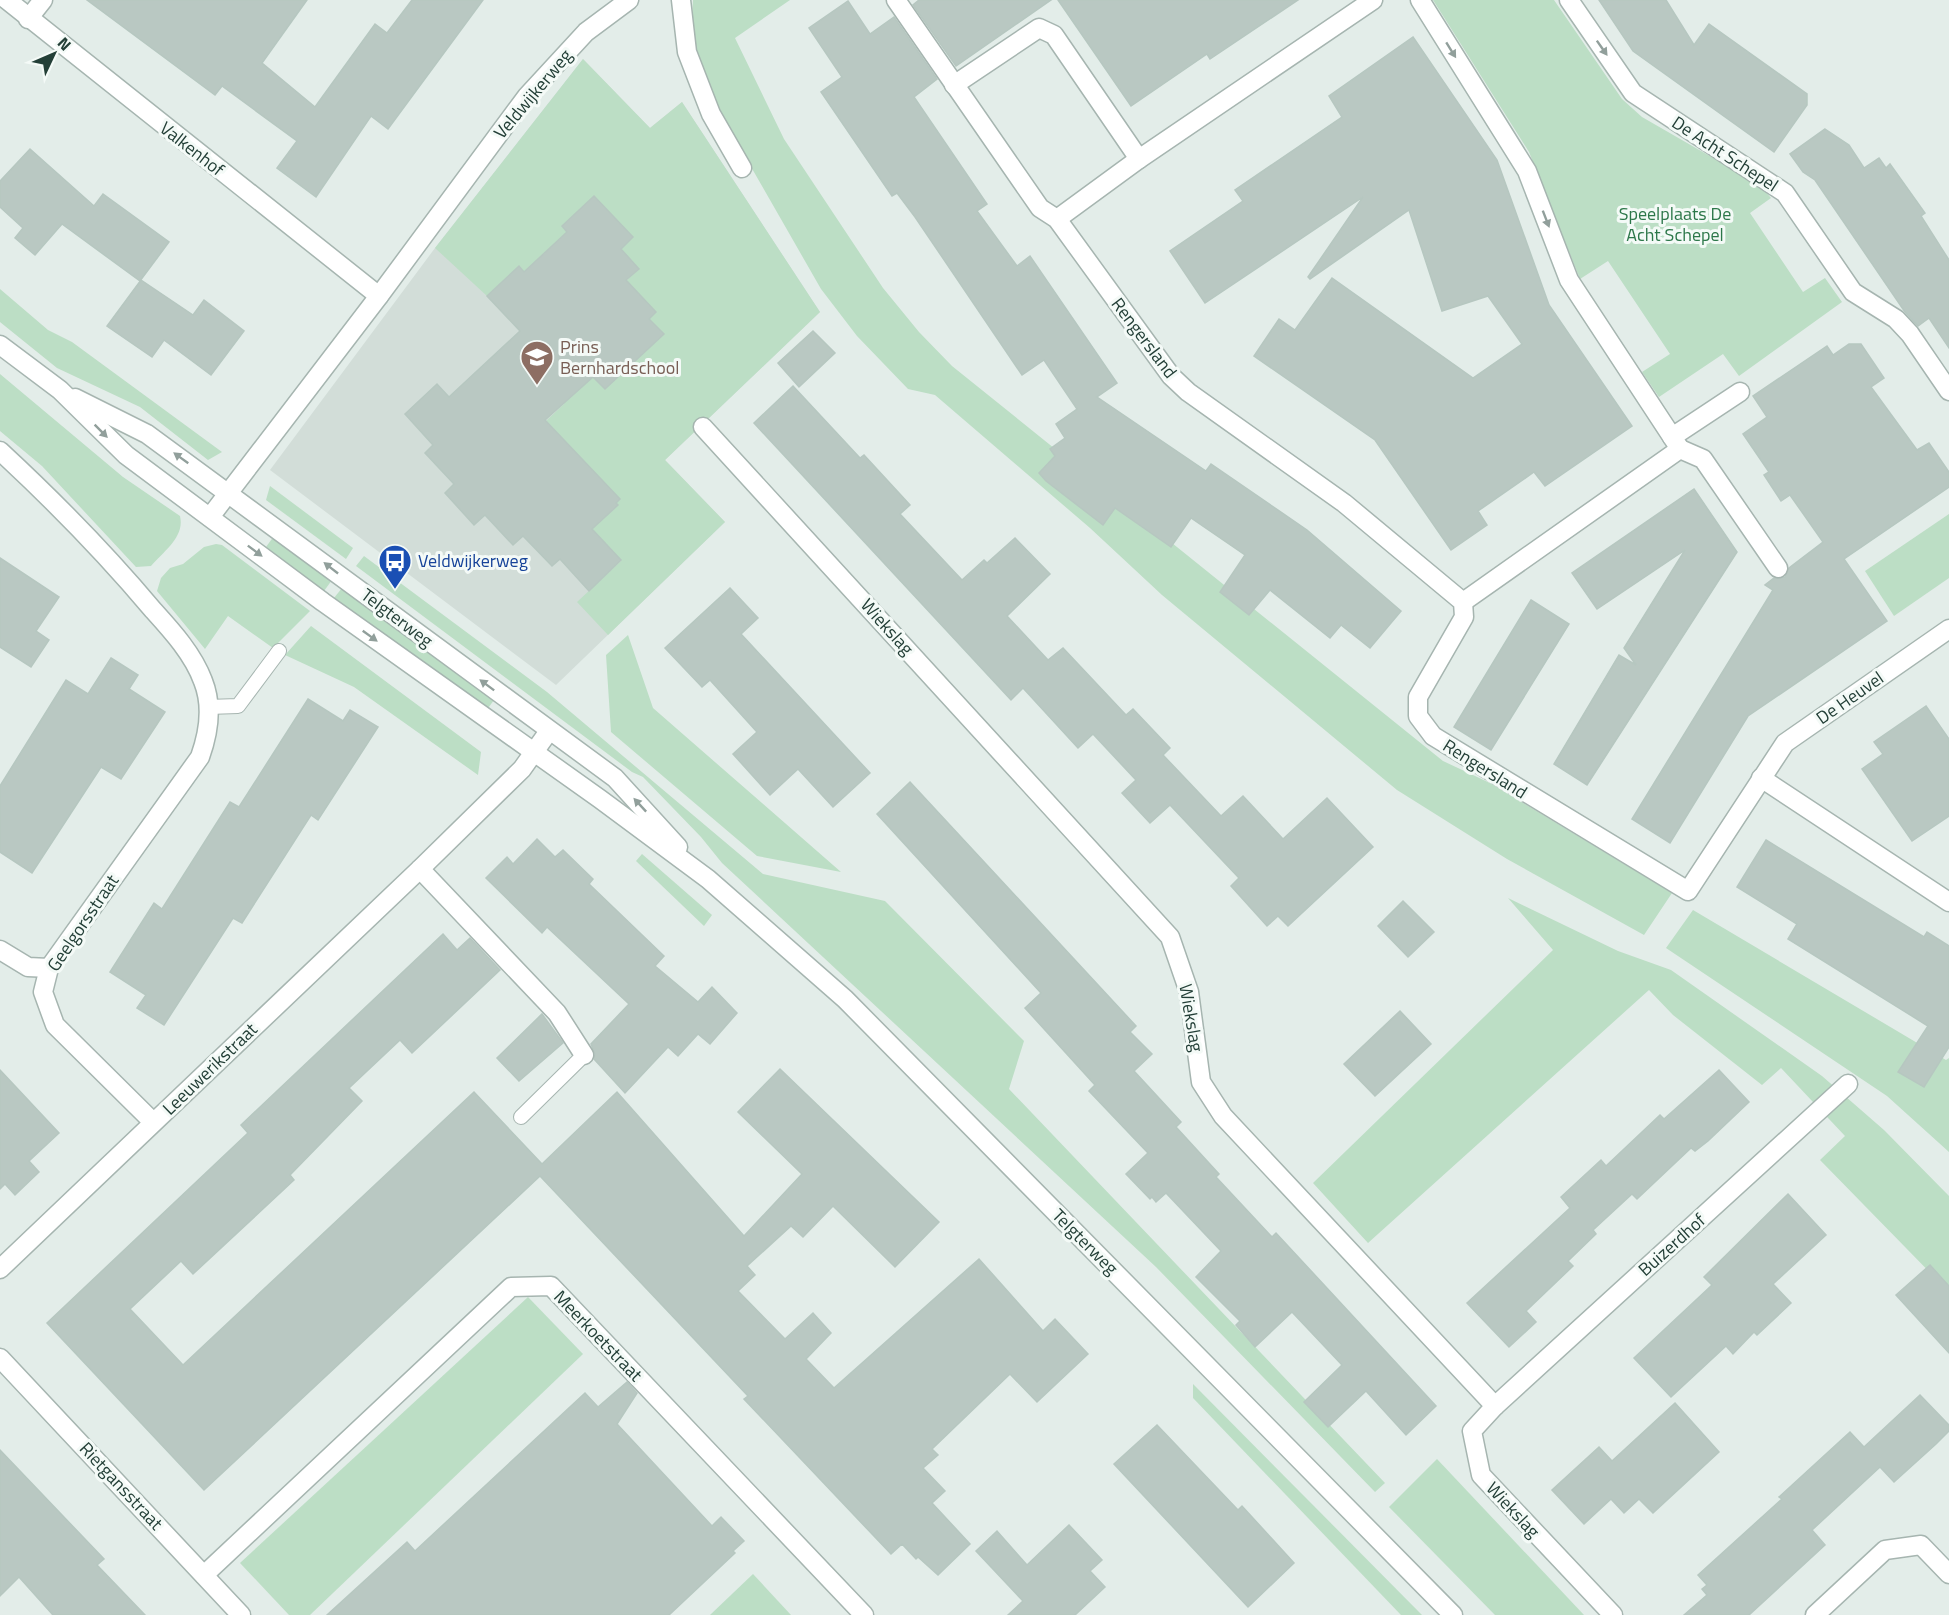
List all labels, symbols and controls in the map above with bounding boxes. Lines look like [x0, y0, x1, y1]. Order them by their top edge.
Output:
north arrow [24, 24, 84, 84]
text: N [52, 31, 77, 56]
one-way arrow [1596, 40, 1608, 56]
one-way arrow [1445, 41, 1457, 57]
street label: Veldwijkerweg [487, 43, 578, 144]
street label: De Acht Schepel [1667, 109, 1784, 198]
street label: Valkenhof [154, 115, 230, 182]
park label: Speelplaats De Acht Schepel [1619, 200, 1731, 248]
one-way arrow [1541, 210, 1551, 228]
street label: Rengersland [1105, 292, 1184, 384]
place label: Prins Bernhardschool [560, 333, 679, 381]
school or university icon: Prins Bernhardschool [519, 339, 555, 386]
one-way arrow [94, 424, 109, 438]
one-way arrow [173, 452, 189, 464]
bus stop icon: Veldwijkerweg [377, 543, 413, 590]
one-way arrow [247, 544, 263, 557]
place label: Veldwijkerweg [418, 547, 528, 574]
one-way arrow [323, 562, 339, 575]
street label: Telgterweg [356, 582, 439, 654]
street label: Wiekslag [854, 592, 920, 661]
one-way arrow [362, 630, 378, 642]
street label: De Heuvel [1810, 664, 1889, 731]
one-way arrow [479, 679, 495, 692]
street label: Rengersland [1438, 732, 1533, 805]
one-way arrow [633, 798, 647, 813]
street label: Geelgorsstraat [40, 868, 125, 977]
street label: Wiekslag [1172, 982, 1211, 1054]
street label: Leeuwerikstraat [156, 1016, 264, 1121]
street label: Telgterweg [1046, 1202, 1125, 1281]
street label: Buizerdhof [1632, 1207, 1711, 1282]
street label: Meerkoetstraat [548, 1284, 650, 1388]
street label: Rietgansstraat [73, 1436, 170, 1536]
street label: Wiekslag [1480, 1475, 1547, 1544]

